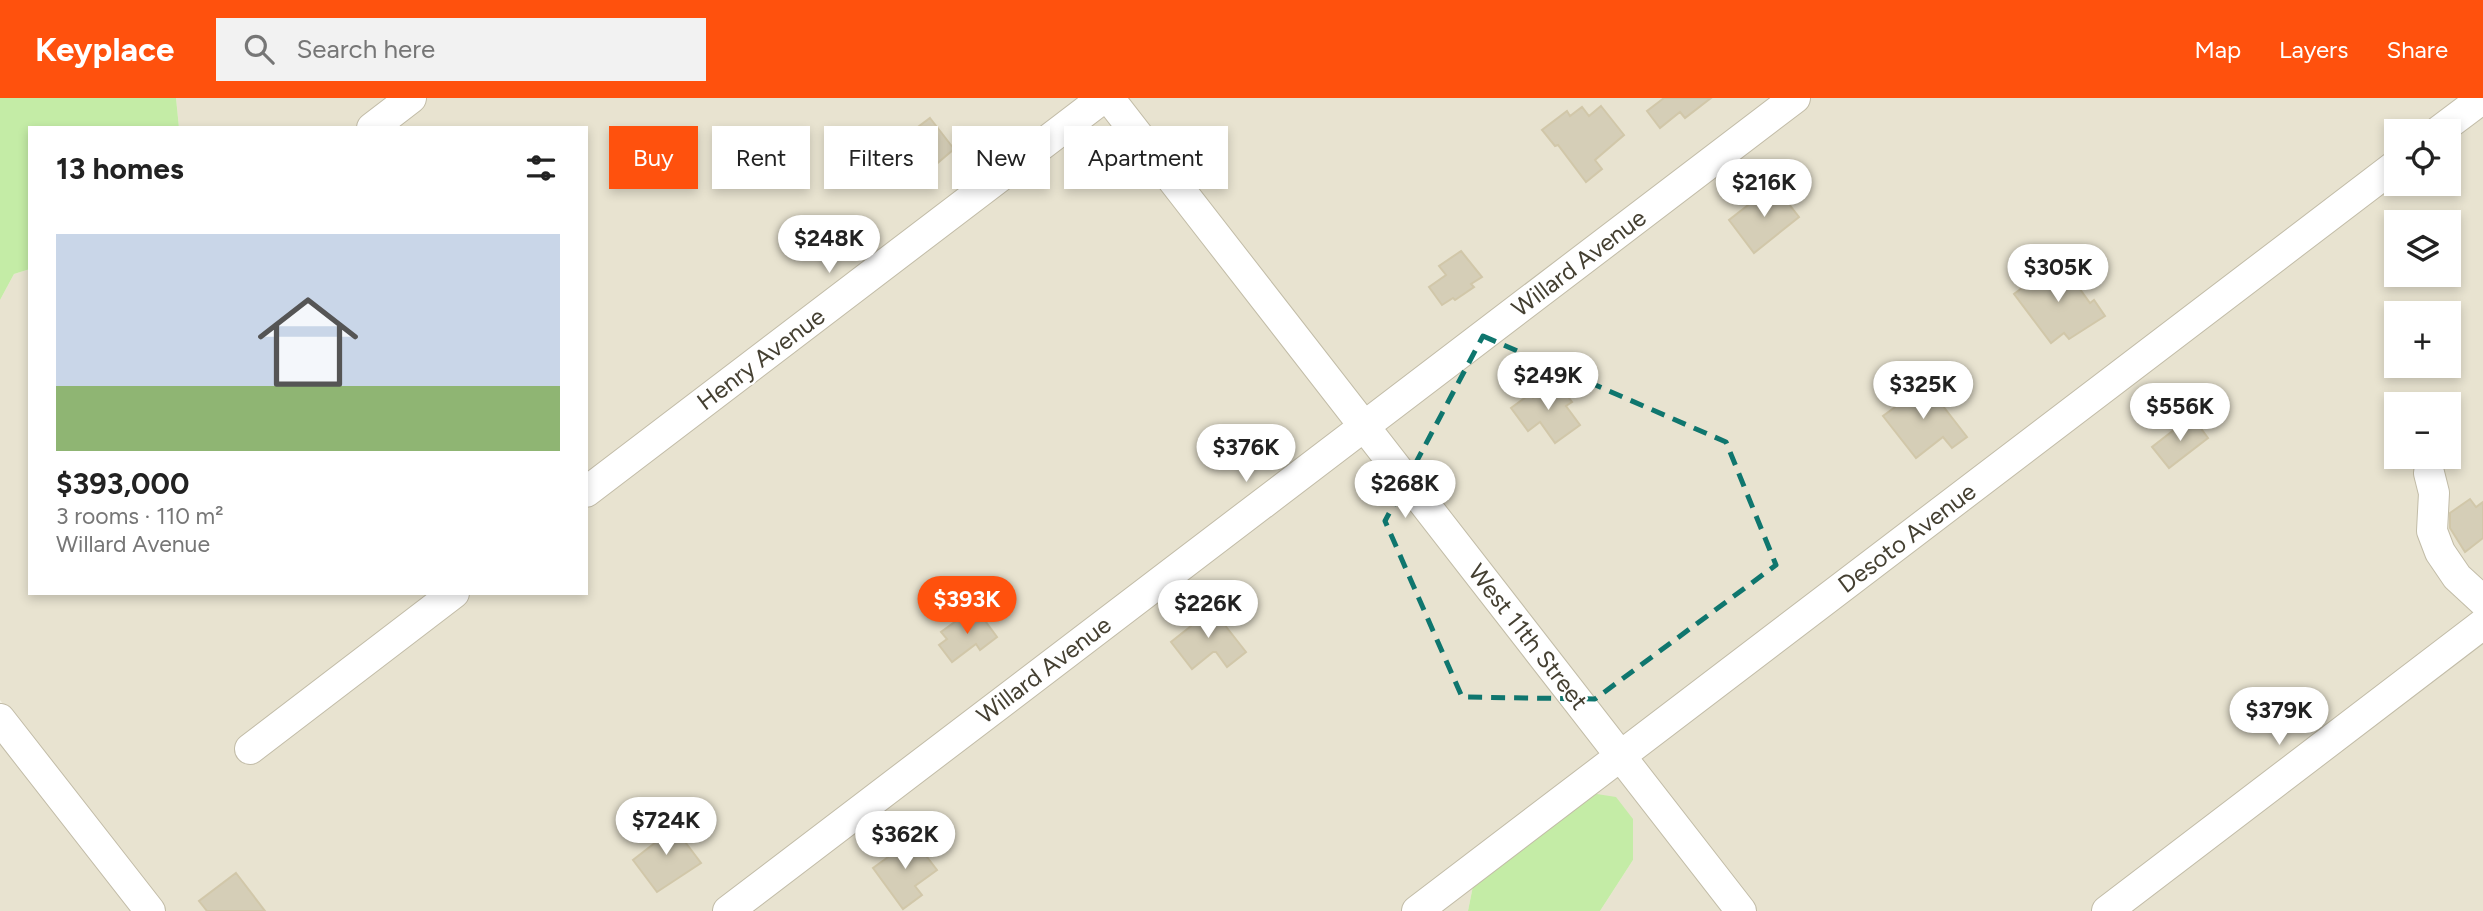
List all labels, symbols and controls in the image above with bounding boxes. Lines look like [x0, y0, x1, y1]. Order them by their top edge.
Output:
search box [216, 18, 706, 81]
text: Keyplace [35, 30, 174, 69]
icon: search [240, 30, 278, 68]
text: Search here [296, 33, 435, 65]
text: Map [2194, 35, 2241, 64]
text: Layers [2279, 35, 2348, 64]
text: Share [2386, 35, 2448, 64]
map controls [2384, 119, 2461, 469]
button: locate [2384, 119, 2461, 196]
chip: Buy [609, 126, 698, 189]
chip: Rent [712, 126, 810, 189]
chip: Filters [824, 126, 938, 189]
chip: New [952, 126, 1050, 189]
chip: Apartment [1064, 126, 1228, 189]
icon: filters [522, 149, 560, 187]
text: 13 homes [56, 150, 184, 187]
pin: $216K [1715, 159, 1813, 219]
text: $216K [1732, 168, 1796, 196]
street label: Willard Avenue [1506, 203, 1652, 323]
button: layers [2384, 210, 2461, 287]
pin: $248K [780, 216, 878, 275]
text: $248K [794, 224, 864, 252]
pin: $305K [2009, 244, 2107, 304]
text: $305K [2023, 253, 2093, 281]
icon: home [245, 279, 371, 405]
street label: Henry Avenue [691, 301, 830, 416]
button: + [2384, 301, 2461, 378]
pin: $249K [1499, 352, 1597, 412]
text: $249K [1513, 361, 1583, 389]
pin: $325K [1874, 362, 1972, 421]
text: $325K [1889, 370, 1957, 398]
pin: $556K [2131, 384, 2229, 443]
text: $556K [2146, 392, 2214, 420]
button: − [2384, 392, 2461, 469]
pin: $376K [1197, 424, 1295, 484]
text: $376K [1213, 433, 1279, 461]
pin: $268K [1356, 460, 1454, 520]
text: $393,000 [56, 465, 189, 502]
text: $268K [1371, 469, 1439, 497]
street label: Desoto Avenue [1832, 476, 1981, 599]
text: 3 rooms · 110 m² [56, 502, 223, 530]
text: Willard Avenue [56, 530, 210, 558]
street label: West 11th Street [1463, 558, 1594, 715]
pin: $393K [918, 576, 1016, 636]
pin: $226K [1159, 580, 1257, 640]
text: $393K [934, 585, 1000, 613]
text: $226K [1174, 589, 1242, 617]
street label: Willard Avenue [971, 610, 1117, 730]
pin: $379K [2230, 688, 2328, 747]
text: $379K [2246, 696, 2312, 724]
pin: $724K [617, 798, 715, 857]
text: $724K [632, 806, 700, 834]
pin: $362K [856, 812, 954, 871]
text: $362K [871, 820, 939, 848]

